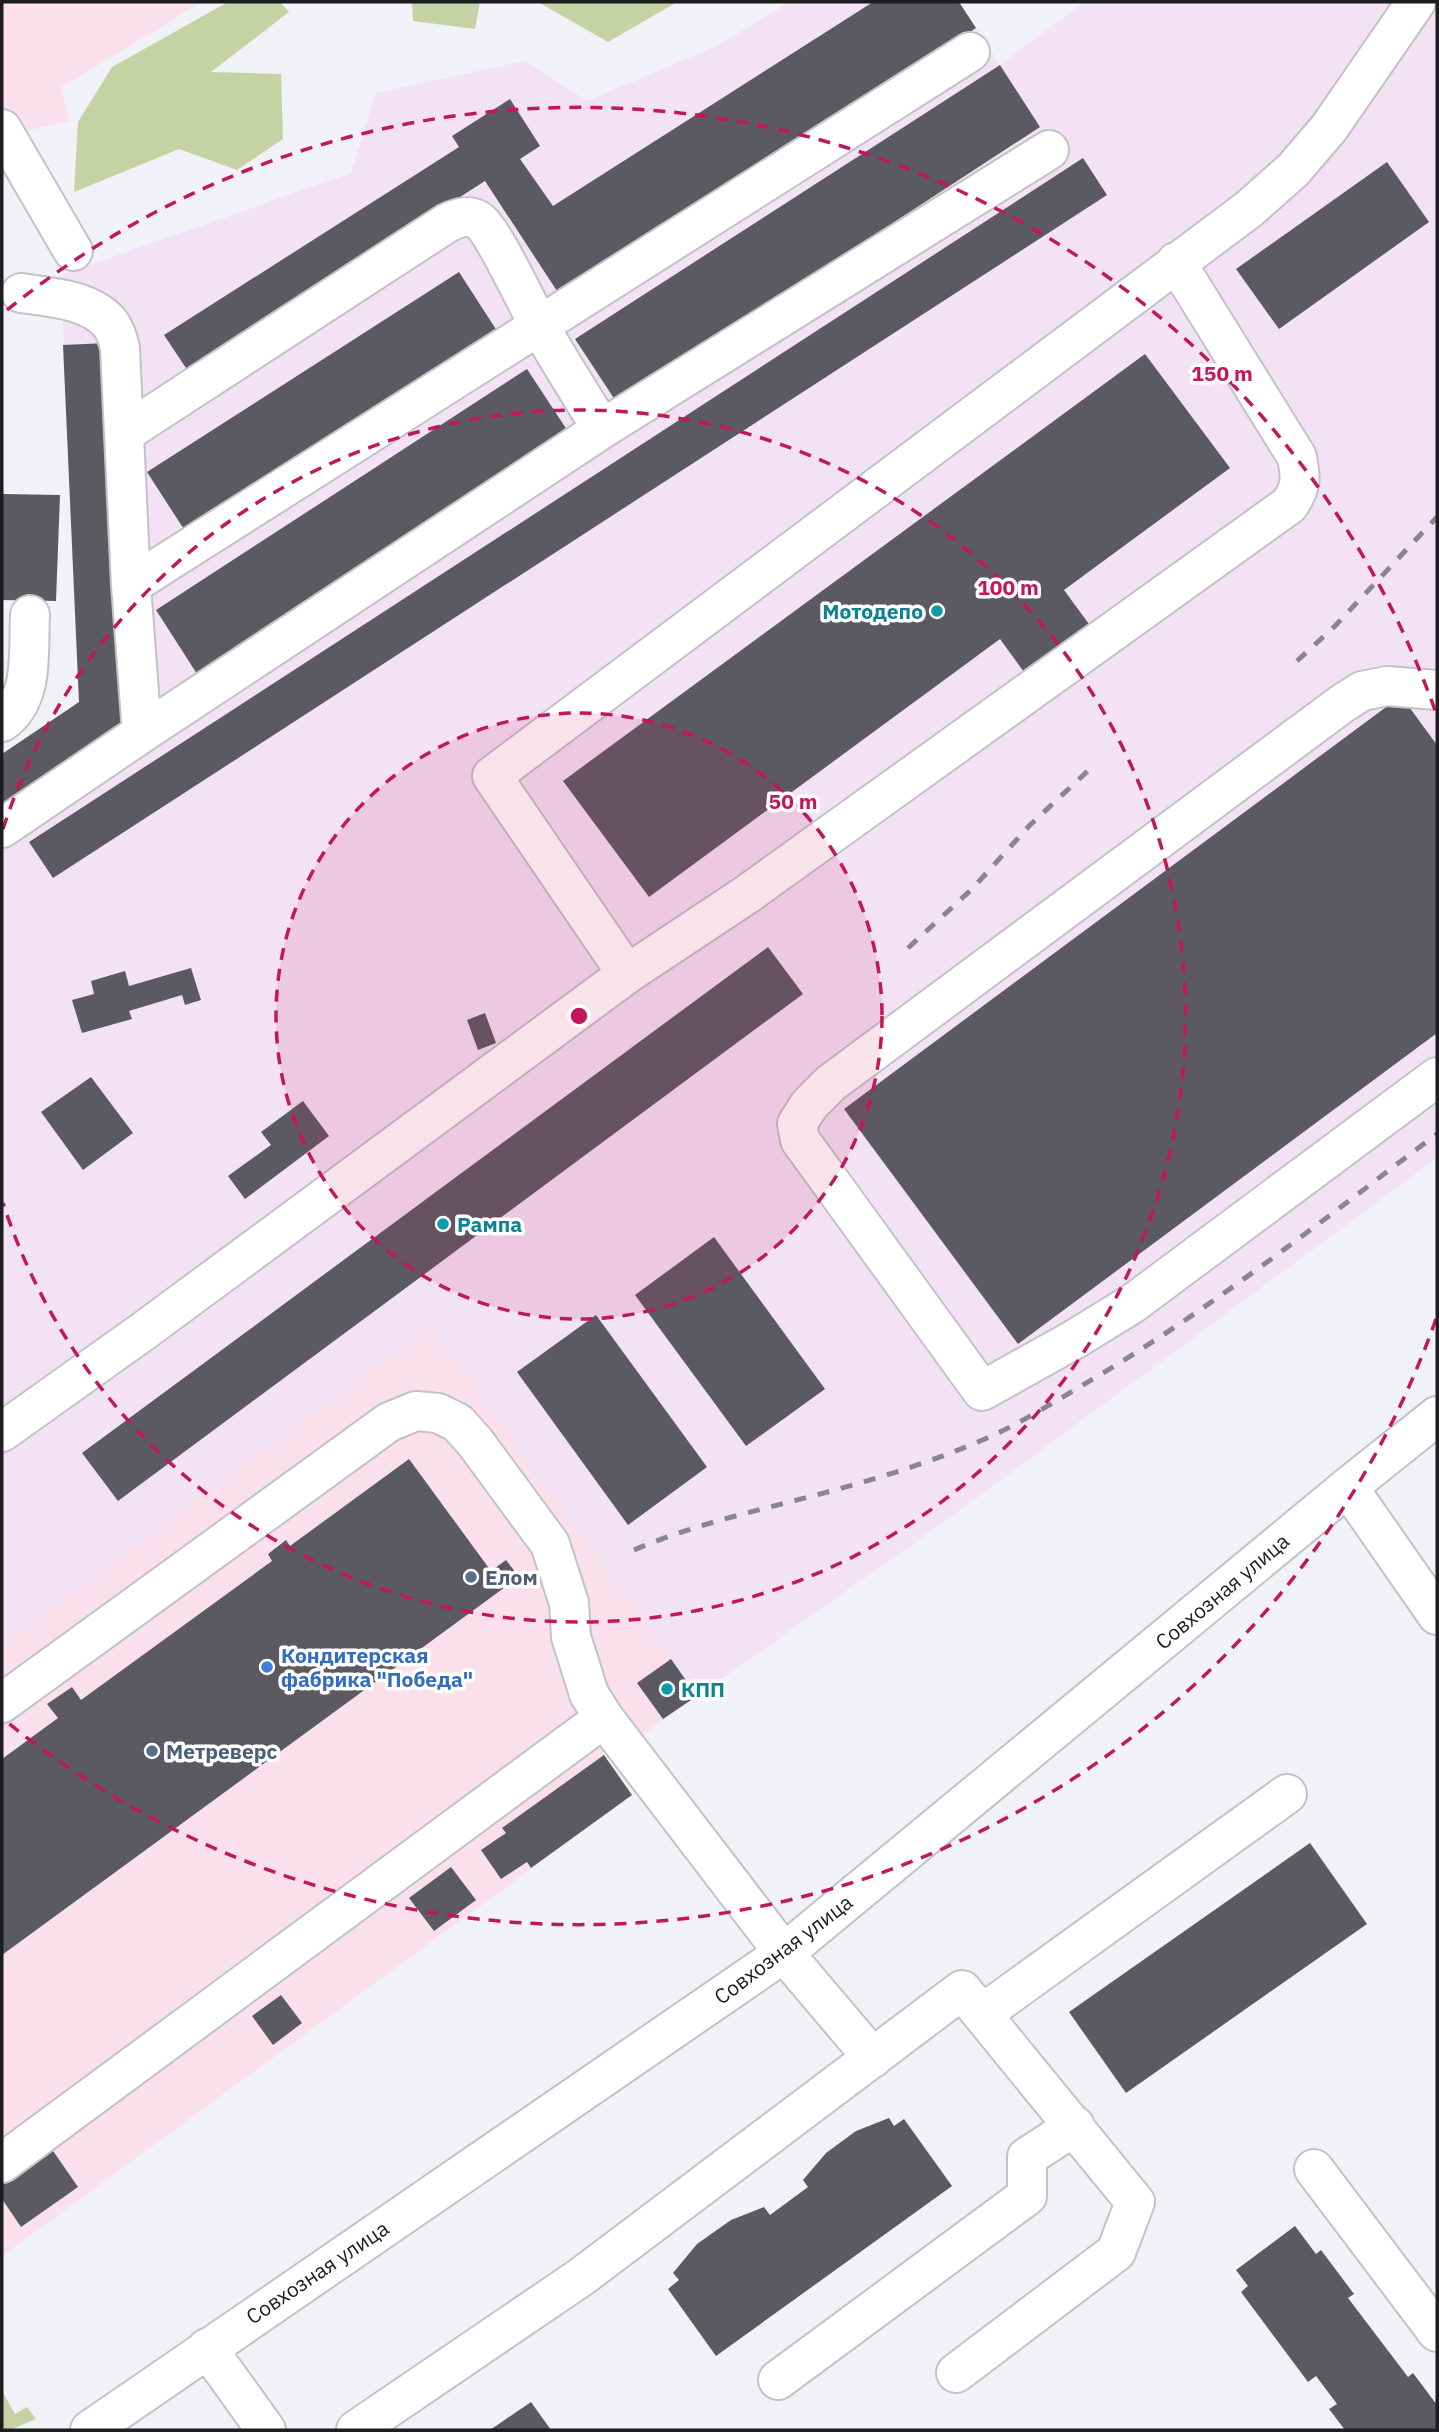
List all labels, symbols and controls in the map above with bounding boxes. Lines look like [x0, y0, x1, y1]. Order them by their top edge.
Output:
text: 150 m [1191, 359, 1253, 387]
text: 100 m [977, 573, 1039, 601]
place label: Мотодепо [822, 597, 923, 625]
marker: Мотодепо [929, 603, 945, 619]
text: 50 m [769, 787, 817, 815]
centre of rings [567, 1004, 591, 1028]
place label: Рампа [457, 1210, 522, 1238]
marker: Рампа [435, 1216, 451, 1232]
street label: Совхозная улица [1149, 1527, 1295, 1655]
place label: Елом [485, 1563, 538, 1591]
marker: Елом [463, 1569, 479, 1585]
place label: Кондитерская фабрика "Победа" [281, 1641, 473, 1693]
marker: Кондитерская фабрика "Победа" [259, 1659, 275, 1675]
place label: КПП [681, 1675, 725, 1703]
marker: КПП [659, 1681, 675, 1697]
place label: Метреверс [166, 1737, 277, 1765]
marker: Метреверс [144, 1743, 160, 1759]
street label: Совхозная улица [708, 1888, 858, 2010]
street label: Совхозная улица [240, 2214, 394, 2330]

